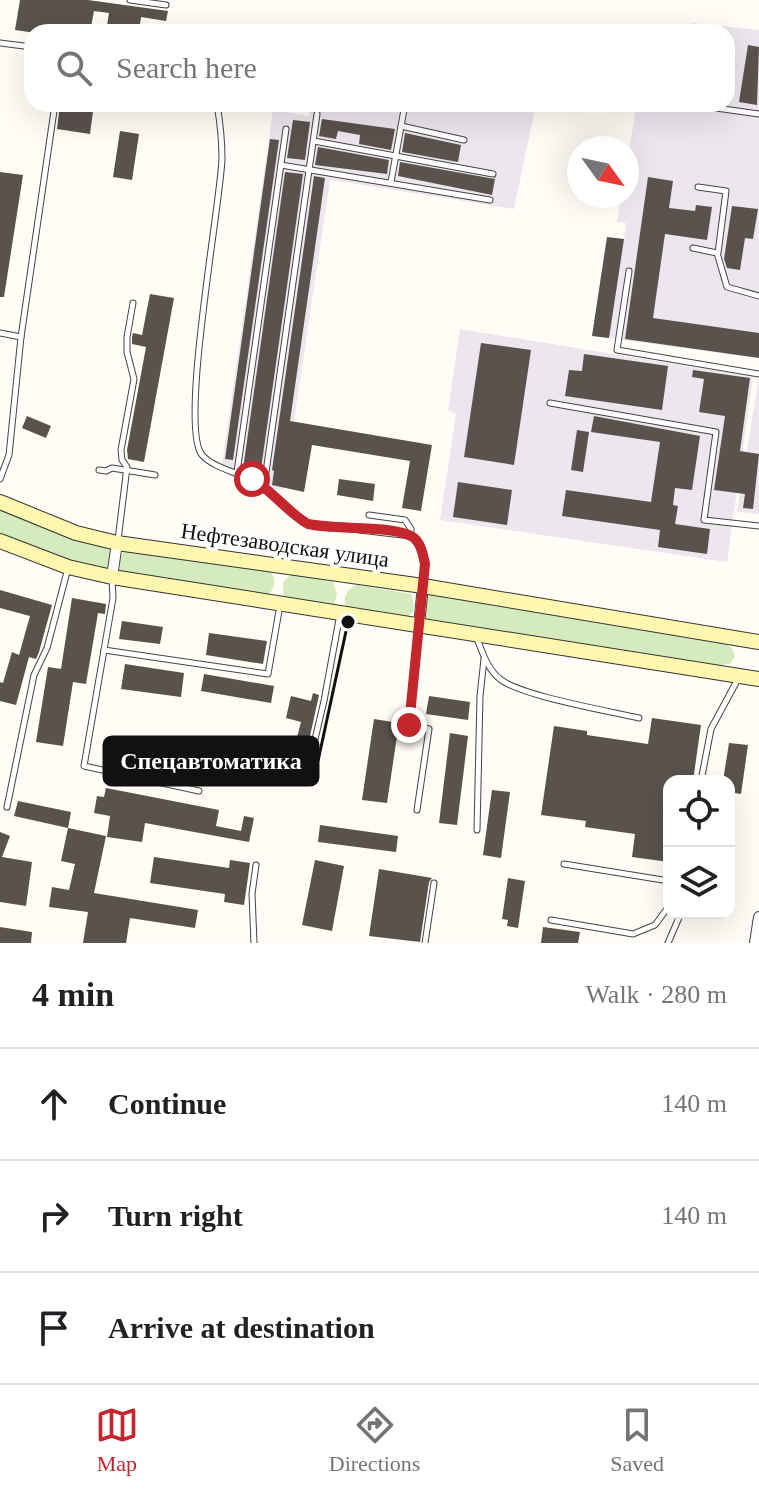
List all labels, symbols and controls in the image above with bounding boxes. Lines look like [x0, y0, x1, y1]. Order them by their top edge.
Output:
search box [24, 24, 735, 112]
icon: search [52, 46, 96, 90]
text: Search here [116, 51, 257, 84]
north arrow [567, 136, 639, 208]
route start [234, 461, 270, 497]
street label: Нефтезаводская улица [179, 518, 391, 572]
route end [391, 707, 427, 743]
callout: Спецавтоматика [104, 737, 318, 785]
text: Спецавтоматика [120, 748, 302, 774]
map controls [663, 775, 735, 919]
button: locate [663, 775, 735, 847]
button: layers [663, 847, 735, 919]
text: 4 min [32, 976, 114, 1013]
text: Walk · 280 m [585, 980, 727, 1009]
icon: ahead [32, 1082, 76, 1126]
text: Continue [108, 1087, 226, 1120]
text: 140 m [661, 1089, 727, 1118]
icon: right [32, 1194, 76, 1238]
text: Turn right [108, 1199, 243, 1232]
text: 140 m [661, 1201, 727, 1230]
icon: arrive [32, 1306, 76, 1350]
text: Arrive at destination [108, 1311, 375, 1344]
tab: Map [95, 1403, 139, 1477]
tab: Directions [329, 1403, 420, 1477]
tab: Saved [610, 1403, 664, 1477]

